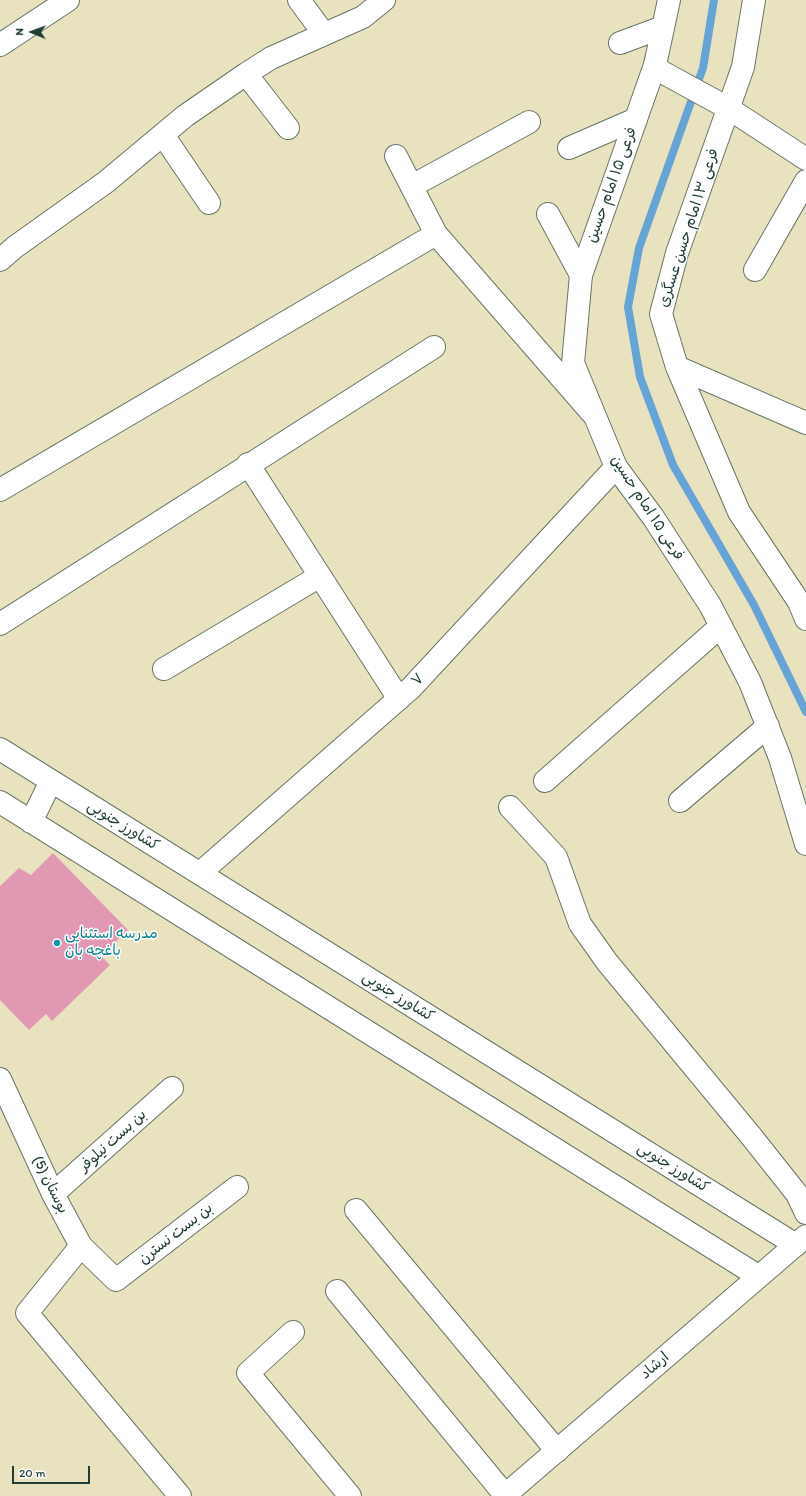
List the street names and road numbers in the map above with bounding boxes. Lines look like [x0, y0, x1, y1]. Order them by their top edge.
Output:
street label: فرعی ۱۵ امام حسین [583, 125, 641, 245]
street label: فرعی ۱۳ امام حسن عسگری [655, 146, 723, 310]
street label: فرعی ۱۵ امام حسین [606, 452, 688, 564]
street label: ۷ [408, 670, 428, 690]
street label: کشاورز جنوبی [84, 797, 162, 855]
street label: کشاورز جنوبی [359, 968, 437, 1026]
street label: بن بست نیلوفر [76, 1106, 150, 1176]
street label: کشاورز جنوبی [634, 1139, 712, 1197]
street label: بوستان (5) [28, 1153, 72, 1217]
street label: بن بست نسترن [135, 1199, 217, 1269]
street label: ارشاد [637, 1349, 673, 1383]

